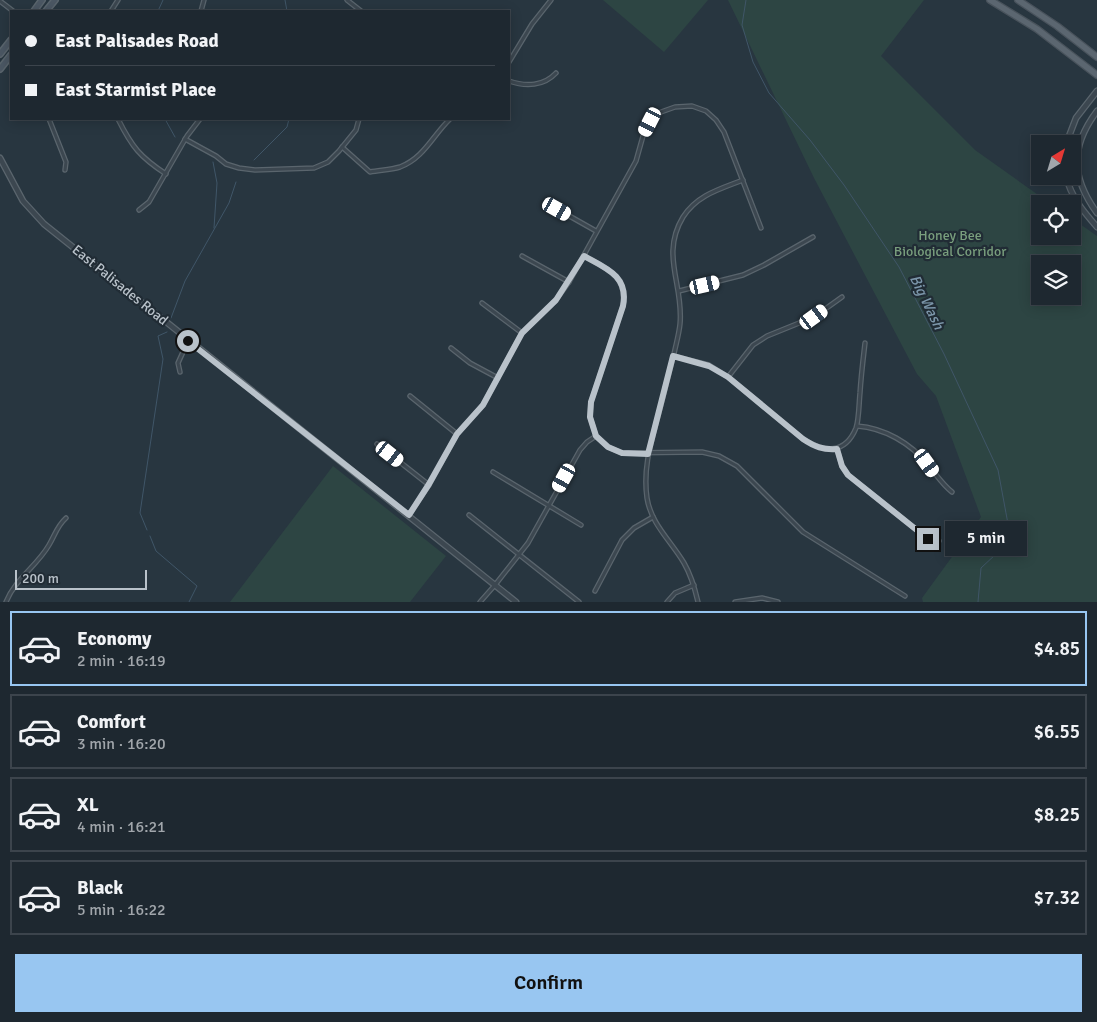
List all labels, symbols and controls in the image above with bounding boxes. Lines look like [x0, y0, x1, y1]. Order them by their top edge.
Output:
text: East Palisades Road [55, 29, 219, 53]
text: East Starmist Place [55, 78, 216, 102]
car [636, 105, 663, 139]
north arrow [1031, 135, 1081, 185]
map controls [1031, 135, 1081, 305]
car [540, 195, 573, 223]
button: locate [1031, 195, 1081, 245]
park label: Honey Bee Biological Corridor [894, 227, 1007, 260]
street label: East Palisades Road [69, 241, 171, 329]
button: layers [1031, 255, 1081, 305]
water label: Big Wash [906, 272, 948, 333]
car [688, 274, 721, 296]
car [797, 302, 830, 332]
route start [177, 330, 199, 352]
car [373, 439, 406, 469]
car [912, 446, 941, 480]
car [550, 461, 577, 495]
callout: 5 min [946, 522, 1028, 556]
route end [917, 528, 939, 550]
text: 5 min [967, 528, 1005, 548]
scale bar [15, 567, 148, 590]
text: 200 m [22, 570, 59, 587]
icon: car [17, 626, 62, 671]
text: Economy [77, 627, 151, 651]
text: $4.85 [1034, 637, 1080, 661]
text: 2 min · 16:19 [77, 651, 166, 671]
icon: car [17, 709, 62, 754]
text: Comfort [77, 710, 146, 734]
text: $6.55 [1034, 720, 1080, 744]
text: 3 min · 16:20 [77, 734, 166, 754]
icon: car [17, 792, 62, 837]
text: XL [77, 793, 99, 817]
text: $8.25 [1034, 803, 1080, 827]
text: 4 min · 16:21 [77, 817, 166, 837]
icon: car [17, 875, 62, 920]
text: Black [77, 876, 123, 900]
text: $7.32 [1034, 886, 1080, 910]
text: 5 min · 16:22 [77, 900, 166, 920]
button: Confirm [15, 954, 1082, 1012]

